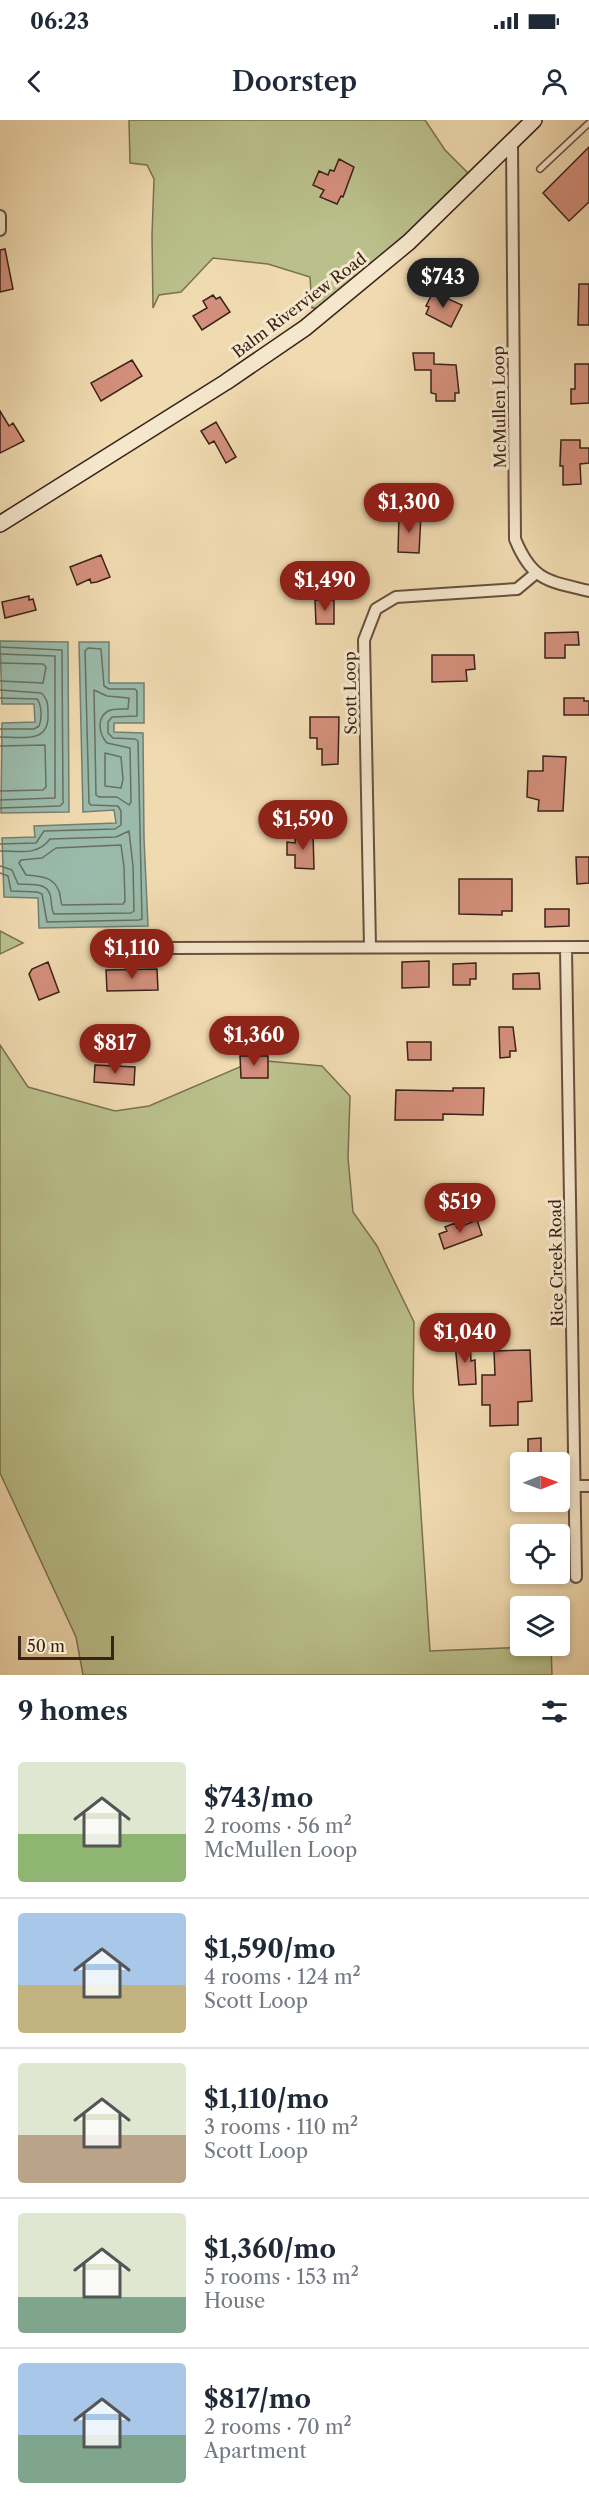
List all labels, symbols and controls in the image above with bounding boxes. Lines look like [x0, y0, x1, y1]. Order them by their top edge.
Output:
text: 06:23 [30, 8, 89, 35]
icon: back [18, 65, 51, 98]
text: Doorstep [232, 65, 357, 98]
icon: person [538, 65, 571, 98]
street label: Balm Riverview Road [228, 248, 370, 362]
pin: $743 [407, 258, 479, 309]
text: $743 [421, 265, 465, 289]
street label: McMullen Loop [488, 345, 510, 468]
pin: $1,300 [360, 483, 458, 534]
text: $1,300 [378, 490, 440, 514]
pin: $1,490 [276, 561, 374, 612]
text: $1,490 [294, 568, 356, 592]
street label: Scott Loop [339, 651, 361, 735]
pin: $1,590 [254, 800, 352, 851]
text: $1,590 [272, 807, 334, 831]
pin: $1,110 [83, 929, 181, 980]
text: $1,110 [104, 936, 160, 960]
pin: $1,360 [205, 1016, 303, 1067]
text: $1,360 [223, 1023, 285, 1047]
pin: $817 [79, 1024, 151, 1075]
text: $817 [94, 1031, 136, 1055]
pin: $519 [424, 1183, 496, 1234]
text: $519 [438, 1190, 482, 1214]
street label: Rice Creek Road [545, 1199, 567, 1327]
pin: $1,040 [416, 1313, 514, 1364]
text: $1,040 [434, 1320, 496, 1344]
north arrow [510, 1452, 570, 1512]
map controls [510, 1452, 570, 1656]
button: locate [510, 1524, 570, 1584]
button: layers [510, 1596, 570, 1656]
scale bar [18, 1633, 114, 1660]
text: 50 m [27, 1636, 65, 1656]
text: 9 homes [18, 1695, 128, 1727]
icon: filters [538, 1695, 571, 1728]
text: $743/mo [204, 1782, 313, 1814]
icon: home [66, 1786, 138, 1858]
text: 2 rooms · 56 m² [204, 1814, 352, 1838]
text: McMullen Loop [204, 1838, 357, 1862]
text: $1,590/mo [204, 1933, 336, 1965]
icon: home [66, 1937, 138, 2009]
text: 4 rooms · 124 m² [204, 1965, 361, 1989]
text: Scott Loop [204, 1989, 308, 2013]
text: $1,110/mo [204, 2083, 329, 2115]
icon: home [66, 2087, 138, 2159]
text: 3 rooms · 110 m² [204, 2115, 358, 2139]
text: Scott Loop [204, 2139, 308, 2163]
text: $1,360/mo [204, 2233, 336, 2265]
icon: home [66, 2237, 138, 2309]
text: 5 rooms · 153 m² [204, 2265, 359, 2289]
text: House [204, 2289, 265, 2313]
text: $817/mo [204, 2383, 311, 2415]
icon: home [66, 2387, 138, 2459]
text: 2 rooms · 70 m² [204, 2415, 352, 2439]
text: Apartment [204, 2439, 307, 2463]

